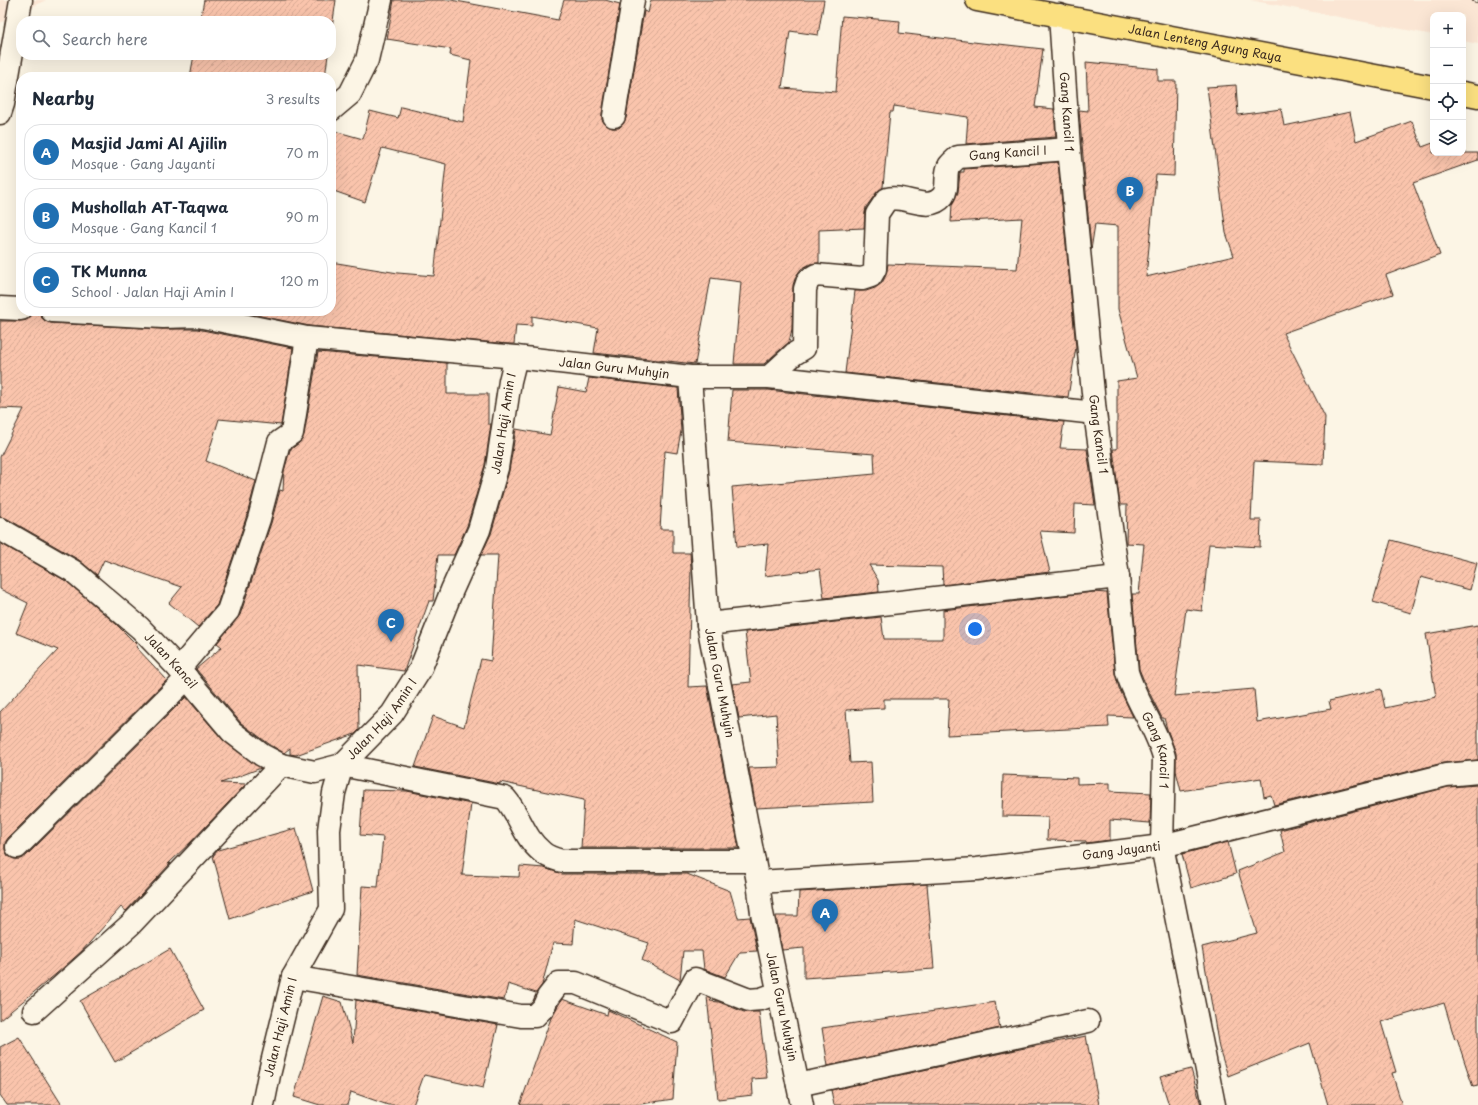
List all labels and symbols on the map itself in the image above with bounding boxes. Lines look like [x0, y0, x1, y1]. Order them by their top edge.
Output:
street label: Jalan Lenteng Agung Raya [1127, 19, 1284, 66]
street label: Gang Kancil 1 [1056, 71, 1079, 152]
street label: Gang Kancil I [968, 141, 1048, 164]
pin: B [1117, 177, 1143, 210]
street label: Jalan Guru Muhyin [558, 352, 671, 383]
street label: Jalan Haji Amin I [486, 371, 520, 476]
street label: Gang Kancil 1 [1085, 394, 1113, 475]
pin: C [378, 609, 404, 642]
your location [965, 619, 985, 639]
street label: Jalan Guru Muhyin [701, 626, 740, 739]
street label: Jalan Kancil [141, 628, 202, 692]
street label: Jalan Haji Amin I [342, 674, 421, 763]
street label: Gang Kancil 1 [1138, 708, 1174, 789]
street label: Gang Jayanti [1081, 836, 1162, 864]
pin: A [812, 899, 838, 932]
street label: Jalan Guru Muhyin [762, 950, 803, 1063]
street label: Jalan Haji Amin I [259, 975, 301, 1078]

